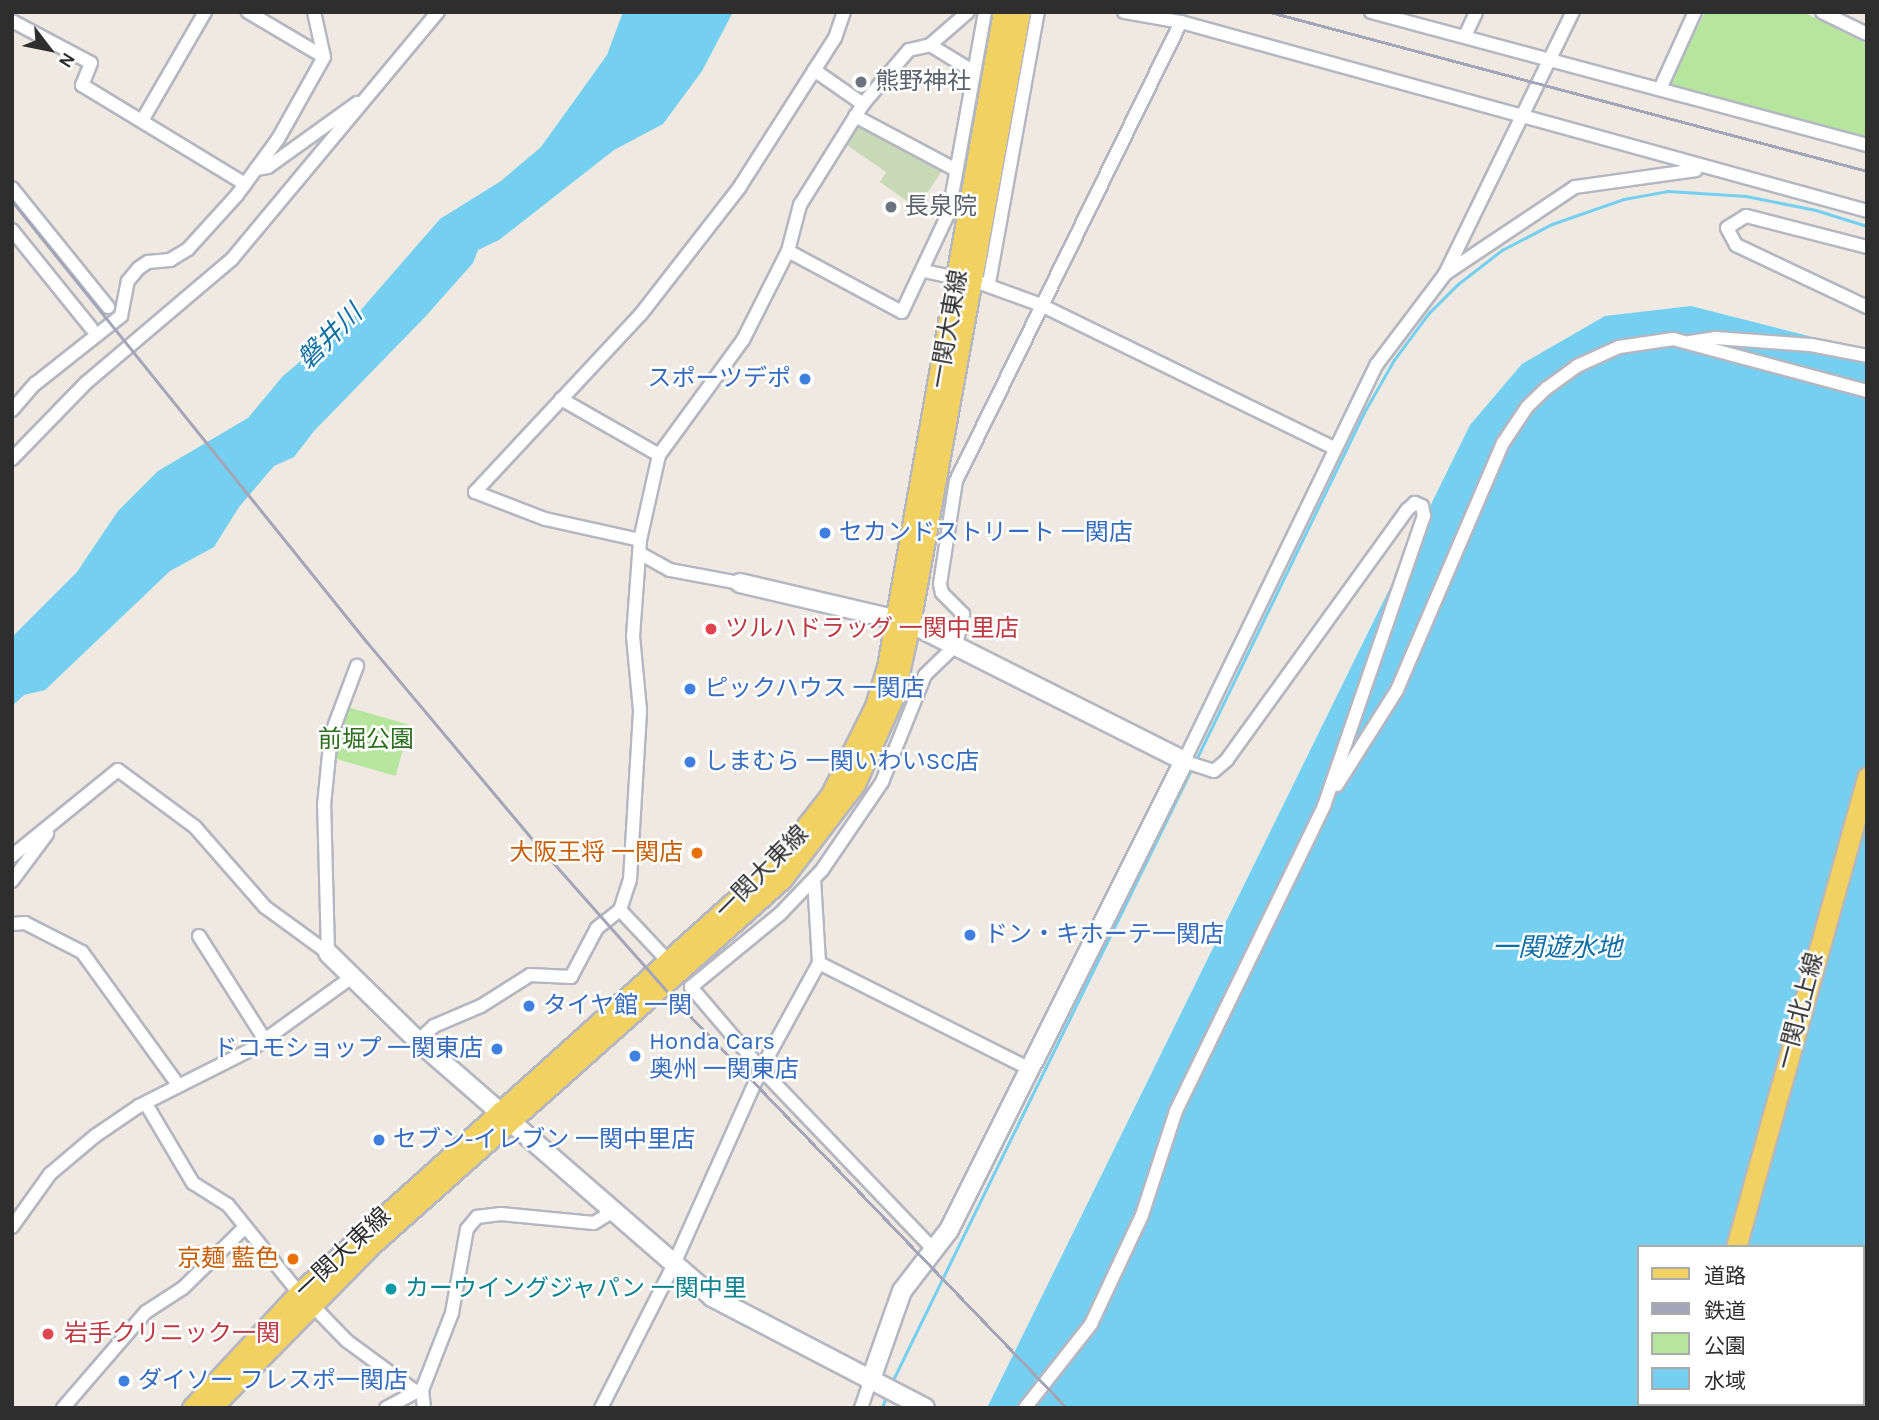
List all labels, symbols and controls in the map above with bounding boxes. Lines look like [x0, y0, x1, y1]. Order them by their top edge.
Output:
north arrow [14, 14, 84, 84]
text: N [54, 49, 80, 72]
place label: 熊野神社 [875, 68, 971, 96]
marker: 熊野神社 [853, 74, 869, 90]
place label: 長泉院 [905, 193, 977, 221]
marker: 長泉院 [883, 199, 899, 215]
street label: 一関大東線 [924, 267, 974, 391]
water label: 磐井川 [291, 298, 369, 376]
place label: スポーツデポ [647, 365, 791, 393]
marker: スポーツデポ [797, 371, 813, 387]
place label: セカンドストリート 一関店 [839, 519, 1133, 547]
marker: セカンドストリート 一関店 [817, 525, 833, 541]
place label: ツルハドラッグ 一関中里店 [725, 615, 1019, 643]
marker: ツルハドラッグ 一関中里店 [703, 621, 719, 637]
place label: ピックハウス 一関店 [704, 675, 926, 703]
marker: ピックハウス 一関店 [682, 681, 698, 697]
park label: 前堀公園 [318, 726, 414, 754]
place label: しまむら 一関いわいSC店 [704, 748, 979, 776]
marker: しまむら 一関いわいSC店 [682, 754, 698, 770]
street label: 一関大東線 [709, 819, 815, 925]
place label: 大阪王将 一関店 [509, 839, 683, 867]
marker: 大阪王将 一関店 [689, 845, 705, 861]
place label: ドン・キホーテ一関店 [984, 921, 1224, 949]
marker: ドン・キホーテ一関店 [962, 927, 978, 943]
water label: 一関遊水地 [1492, 932, 1622, 964]
street label: 一関北上線 [1771, 949, 1829, 1073]
place label: タイヤ館 一関 [543, 992, 693, 1020]
marker: タイヤ館 一関 [521, 998, 537, 1014]
place label: Honda Cars 奥州 一関東店 [649, 1028, 799, 1084]
place label: ドコモショップ 一関東店 [213, 1035, 483, 1063]
marker: ドコモショップ 一関東店 [489, 1041, 505, 1057]
marker: Honda Cars 奥州 一関東店 [627, 1048, 643, 1064]
place label: セブン-イレブン 一関中里店 [393, 1126, 695, 1154]
marker: セブン-イレブン 一関中里店 [371, 1132, 387, 1148]
street label: 一関大東線 [289, 1202, 397, 1304]
place label: 京麺 藍色 [177, 1245, 279, 1273]
legend [1638, 1245, 1865, 1406]
marker: 京麺 藍色 [285, 1251, 301, 1267]
text: 道路 [1704, 1264, 1746, 1288]
place label: カーウイングジャパン 一関中里 [405, 1275, 747, 1303]
marker: カーウイングジャパン 一関中里 [383, 1281, 399, 1297]
text: 鉄道 [1704, 1299, 1746, 1323]
place label: 岩手クリニック一関 [64, 1320, 280, 1348]
marker: 岩手クリニック一関 [38, 1324, 58, 1344]
text: 公園 [1704, 1334, 1746, 1358]
place label: ダイソー フレスポ一関店 [138, 1367, 408, 1395]
text: 水域 [1704, 1369, 1746, 1393]
marker: ダイソー フレスポ一関店 [116, 1373, 132, 1389]

